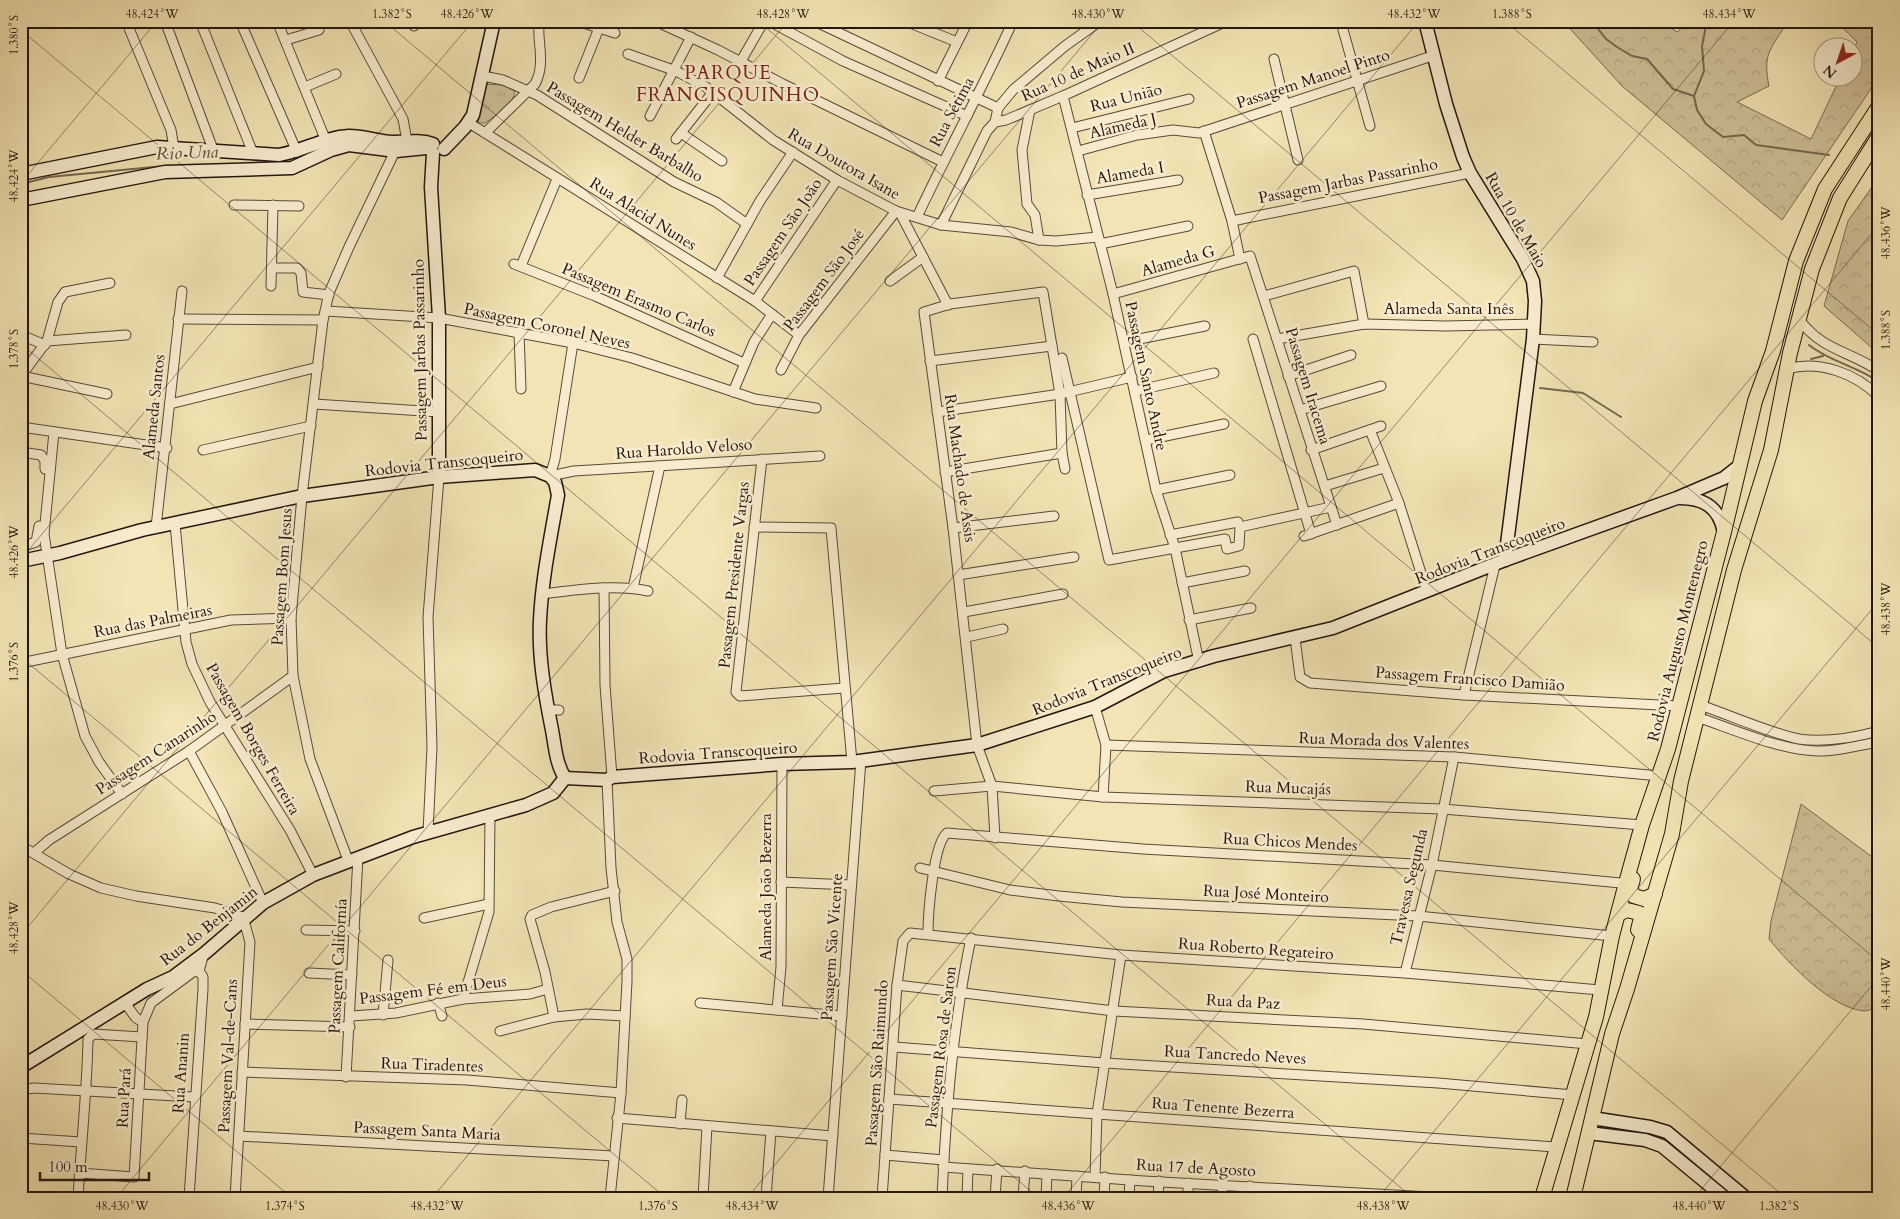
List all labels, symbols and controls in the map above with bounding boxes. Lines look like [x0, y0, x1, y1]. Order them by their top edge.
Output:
text: 48.424°W [125, 6, 179, 22]
text: 1.382°S [372, 6, 412, 22]
text: 48.426°W [440, 6, 494, 22]
text: 48.428°W [756, 6, 810, 22]
text: 48.430°W [1071, 6, 1125, 22]
text: 48.432°W [1387, 6, 1441, 22]
text: 1.388°S [1492, 6, 1532, 22]
text: 48.434°W [1702, 6, 1756, 22]
text: 1.380°S [6, 15, 22, 55]
street label: Rua 10 de Maio II [1018, 37, 1138, 107]
north arrow [1812, 38, 1862, 88]
street label: Passagem Manoel Pinto [1233, 44, 1393, 114]
district label: PARQUE FRANCISQUINHO [636, 60, 820, 108]
text: N [1819, 60, 1841, 83]
street label: Rua Sétima [924, 73, 980, 151]
street label: Passagem Helder Barbalho [542, 76, 708, 188]
street label: Rua União [1088, 78, 1165, 118]
street label: Alameda J [1087, 108, 1159, 144]
street label: Rua Doutora Isane [784, 123, 904, 205]
water label: Rio Una [155, 139, 219, 167]
text: 48.424°W [6, 149, 22, 203]
street label: Passagem Jarbas Passarinho [1256, 153, 1440, 209]
street label: Alameda I [1094, 156, 1166, 190]
street label: Rua 10 de Maio [1480, 168, 1552, 272]
street label: Rua Alacid Nunes [585, 172, 701, 256]
street label: Passagem São João [739, 173, 827, 290]
text: 48.436°W [1878, 206, 1894, 260]
street label: Passagem São José [778, 224, 870, 336]
street label: Alameda G [1139, 240, 1218, 282]
street label: Passagem Jarbas Passarinho [407, 258, 433, 441]
street label: Passagem Erasmo Carlos [559, 258, 719, 342]
street label: Passagem Coronel Neves [462, 298, 632, 354]
street label: Alameda Santa Inês [1384, 298, 1514, 320]
street label: Passagem Santo Andre [1119, 299, 1173, 453]
text: 1.388°S [1878, 310, 1894, 350]
street label: Passagem Iracema [1280, 325, 1336, 447]
text: 1.378°S [6, 329, 22, 369]
street label: Alameda Santos [138, 353, 170, 461]
street label: Rua Machado de Assis [939, 392, 981, 544]
street label: Rua Haroldo Veloso [615, 433, 754, 465]
street label: Rodovia Transcoqueiro [364, 444, 525, 482]
street label: Passagem Presidente Vargas [713, 481, 755, 669]
street label: Passagem Bom Jesus [266, 508, 298, 646]
street label: Rodovia Transcoqueiro [1412, 512, 1569, 590]
text: 48.426°W [6, 525, 22, 579]
street label: Rodovia Augusto Montenegro [1642, 538, 1714, 744]
text: 48.438°W [1878, 582, 1894, 636]
street label: Rua das Palmeiras [92, 599, 214, 643]
street label: Rodovia Transcoqueiro [1029, 641, 1185, 721]
text: 1.376°S [6, 642, 22, 682]
street label: Passagem Borges Ferreira [201, 659, 306, 819]
street label: Passagem Francisco Damião [1374, 661, 1566, 697]
street label: Passagem Canarinho [91, 705, 221, 800]
street label: Rua Morada dos Valentes [1298, 727, 1470, 755]
street label: Rodovia Transcoqueiro [638, 736, 799, 770]
street label: Rua Mucajás [1245, 776, 1331, 800]
street label: Alameda João Bezerra [755, 813, 777, 961]
street label: Travessa Segunda [1385, 826, 1433, 948]
street label: Rua Chicos Mendes [1222, 827, 1358, 857]
street label: Passagem São Vicente [816, 872, 848, 1022]
street label: Rua José Monteiro [1202, 880, 1330, 908]
street label: Rua do Benjamin [156, 881, 262, 971]
street label: Passagem Californía [323, 898, 353, 1034]
text: 48.428°W [6, 901, 22, 955]
street label: Rua Roberto Regateiro [1177, 933, 1335, 965]
text: 48.440°W [1878, 957, 1894, 1011]
street label: Passagem Rosa de Saron [920, 965, 962, 1129]
street label: Passagem Fé em Deus [358, 970, 508, 1010]
street label: Passagem Val-de-Cans [213, 978, 243, 1134]
street label: Passagem São Raimundo [860, 979, 894, 1147]
street label: Rua da Paz [1205, 989, 1281, 1015]
street label: Rua Ananin [167, 1032, 195, 1114]
street label: Rua Tancredo Neves [1163, 1040, 1307, 1070]
street label: Rua Tiradentes [380, 1052, 484, 1078]
street label: Rua Pará [111, 1067, 137, 1129]
street label: Rua Tenente Bezerra [1151, 1092, 1295, 1124]
street label: Passagem Santa Maria [353, 1116, 501, 1146]
scale bar [40, 1149, 149, 1181]
street label: Rua 17 de Agosto [1136, 1154, 1257, 1182]
text: 100 m [48, 1157, 88, 1177]
text: 48.430°W [95, 1198, 149, 1214]
text: 1.374°S [265, 1198, 305, 1214]
text: 48.432°W [410, 1198, 464, 1214]
text: 1.376°S [638, 1198, 678, 1214]
text: 48.434°W [725, 1198, 779, 1214]
text: 48.436°W [1041, 1198, 1095, 1214]
text: 48.438°W [1356, 1198, 1410, 1214]
text: 48.440°W [1672, 1198, 1726, 1214]
text: 1.382°S [1759, 1198, 1799, 1214]

